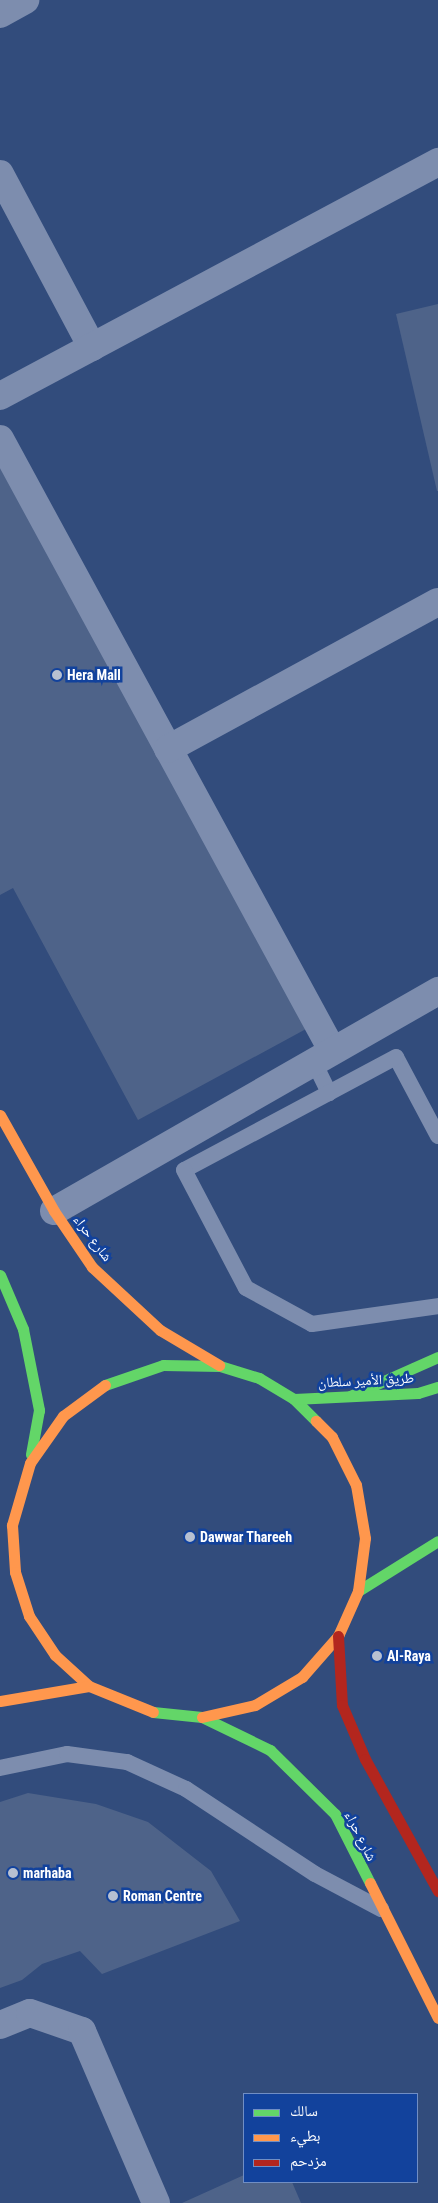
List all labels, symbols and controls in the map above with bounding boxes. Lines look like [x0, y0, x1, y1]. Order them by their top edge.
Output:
place label: Hera Mall [67, 667, 121, 683]
marker: Hera Mall [51, 669, 63, 681]
street label: شارع حراء [70, 1211, 116, 1265]
street label: طريق الأمير سلطان [318, 1369, 414, 1391]
place label: Dawwar Thareeh [200, 1529, 293, 1545]
marker: Dawwar Thareeh [184, 1531, 196, 1543]
place label: Al-Raya [387, 1648, 431, 1664]
marker: Al-Raya [371, 1650, 383, 1662]
street label: شارع حراء [341, 1808, 381, 1864]
place label: marhaba [23, 1865, 72, 1881]
marker: marhaba [7, 1867, 19, 1879]
place label: Roman Centre [123, 1888, 202, 1904]
marker: Roman Centre [107, 1890, 119, 1902]
legend [243, 2093, 418, 2183]
text: سالك [290, 2102, 318, 2120]
text: بطيء [290, 2127, 320, 2145]
text: مزدحم [290, 2152, 327, 2170]

